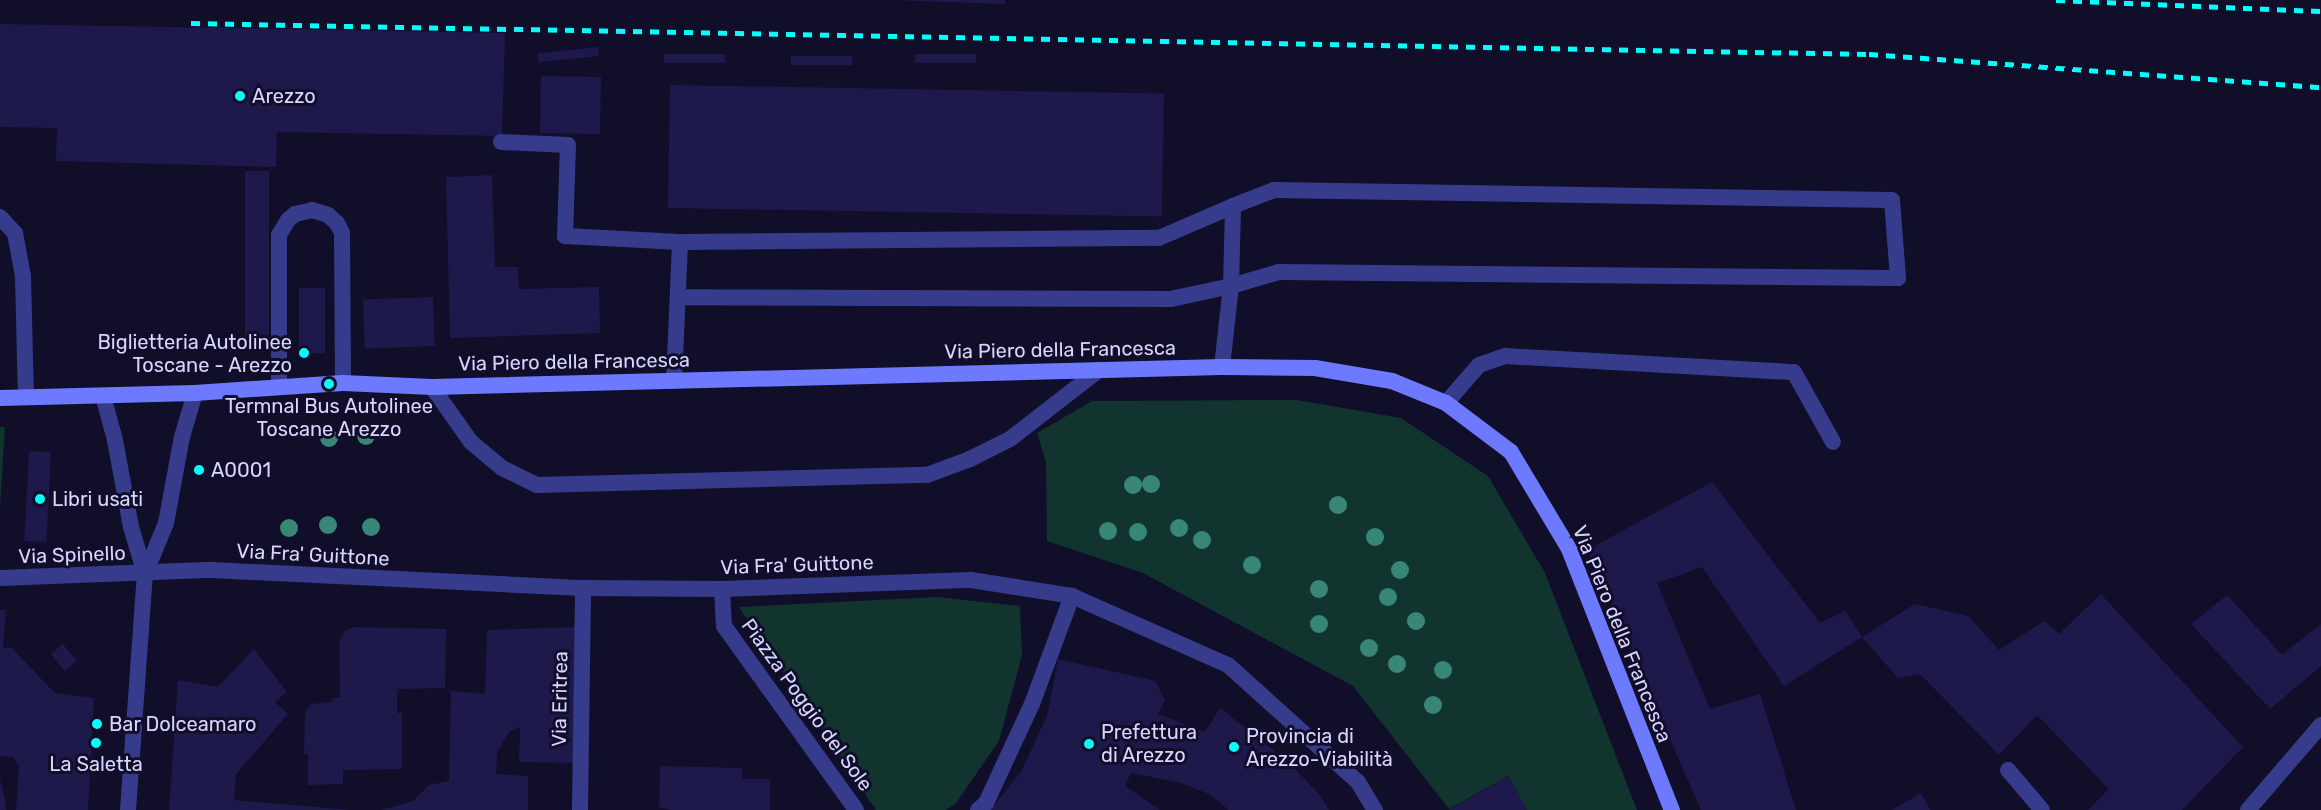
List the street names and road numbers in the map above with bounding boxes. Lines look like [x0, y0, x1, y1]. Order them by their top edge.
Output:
street label: Via Piero della Francesca [944, 336, 1176, 364]
street label: Via Piero della Francesca [458, 348, 690, 376]
street label: Via Piero della Francesca [1567, 522, 1677, 746]
street label: Via Fra' Guittone [236, 539, 390, 571]
street label: Via Spinello [18, 541, 126, 569]
street label: Via Fra' Guittone [720, 550, 874, 580]
street label: Piazza Poggio del Sole [736, 614, 878, 796]
street label: Via Eritrea [547, 651, 573, 747]

